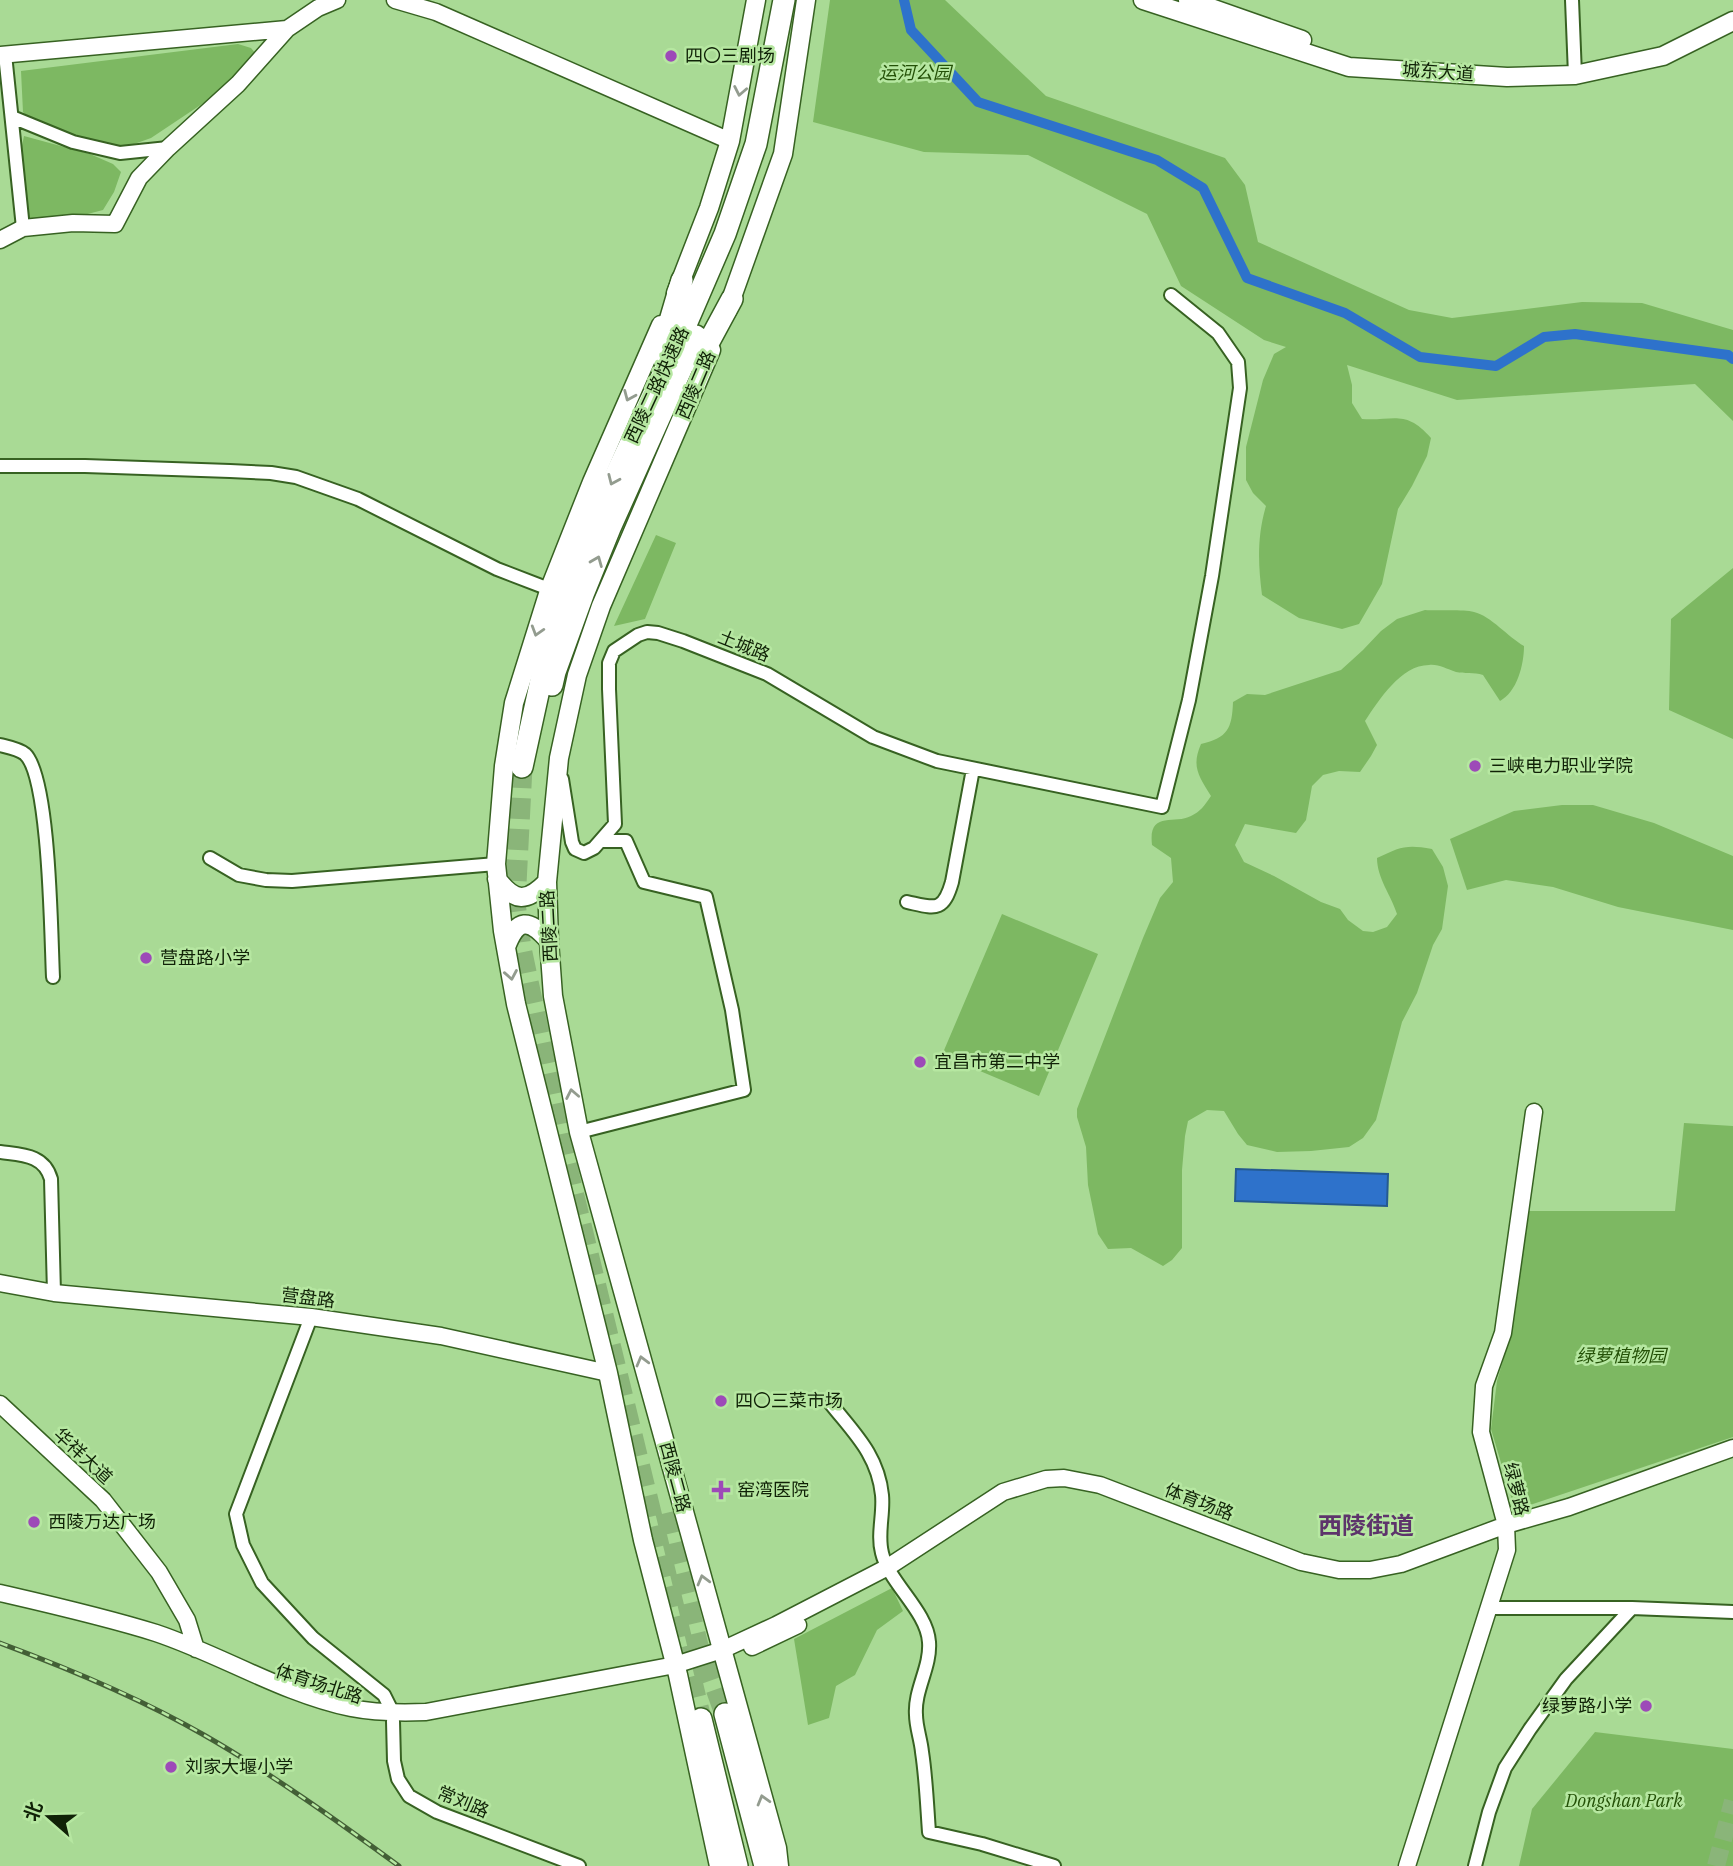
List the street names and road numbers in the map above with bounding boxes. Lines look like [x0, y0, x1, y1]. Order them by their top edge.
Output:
street label: 城东大道 [1401, 58, 1475, 85]
street label: 西陵二路快速路 [619, 323, 694, 447]
street label: 西陵二路 [671, 347, 720, 422]
street label: 土城路 [715, 625, 774, 666]
street label: 西陵二路 [535, 889, 562, 963]
street label: 营盘路 [280, 1283, 336, 1312]
street label: 华祥大道 [49, 1423, 118, 1489]
street label: 西陵二路 [655, 1439, 696, 1515]
street label: 绿萝路 [1499, 1460, 1534, 1518]
street label: 体育场路 [1161, 1478, 1237, 1525]
street label: 体育场北路 [273, 1659, 366, 1708]
street label: 常刘路 [434, 1780, 493, 1823]

